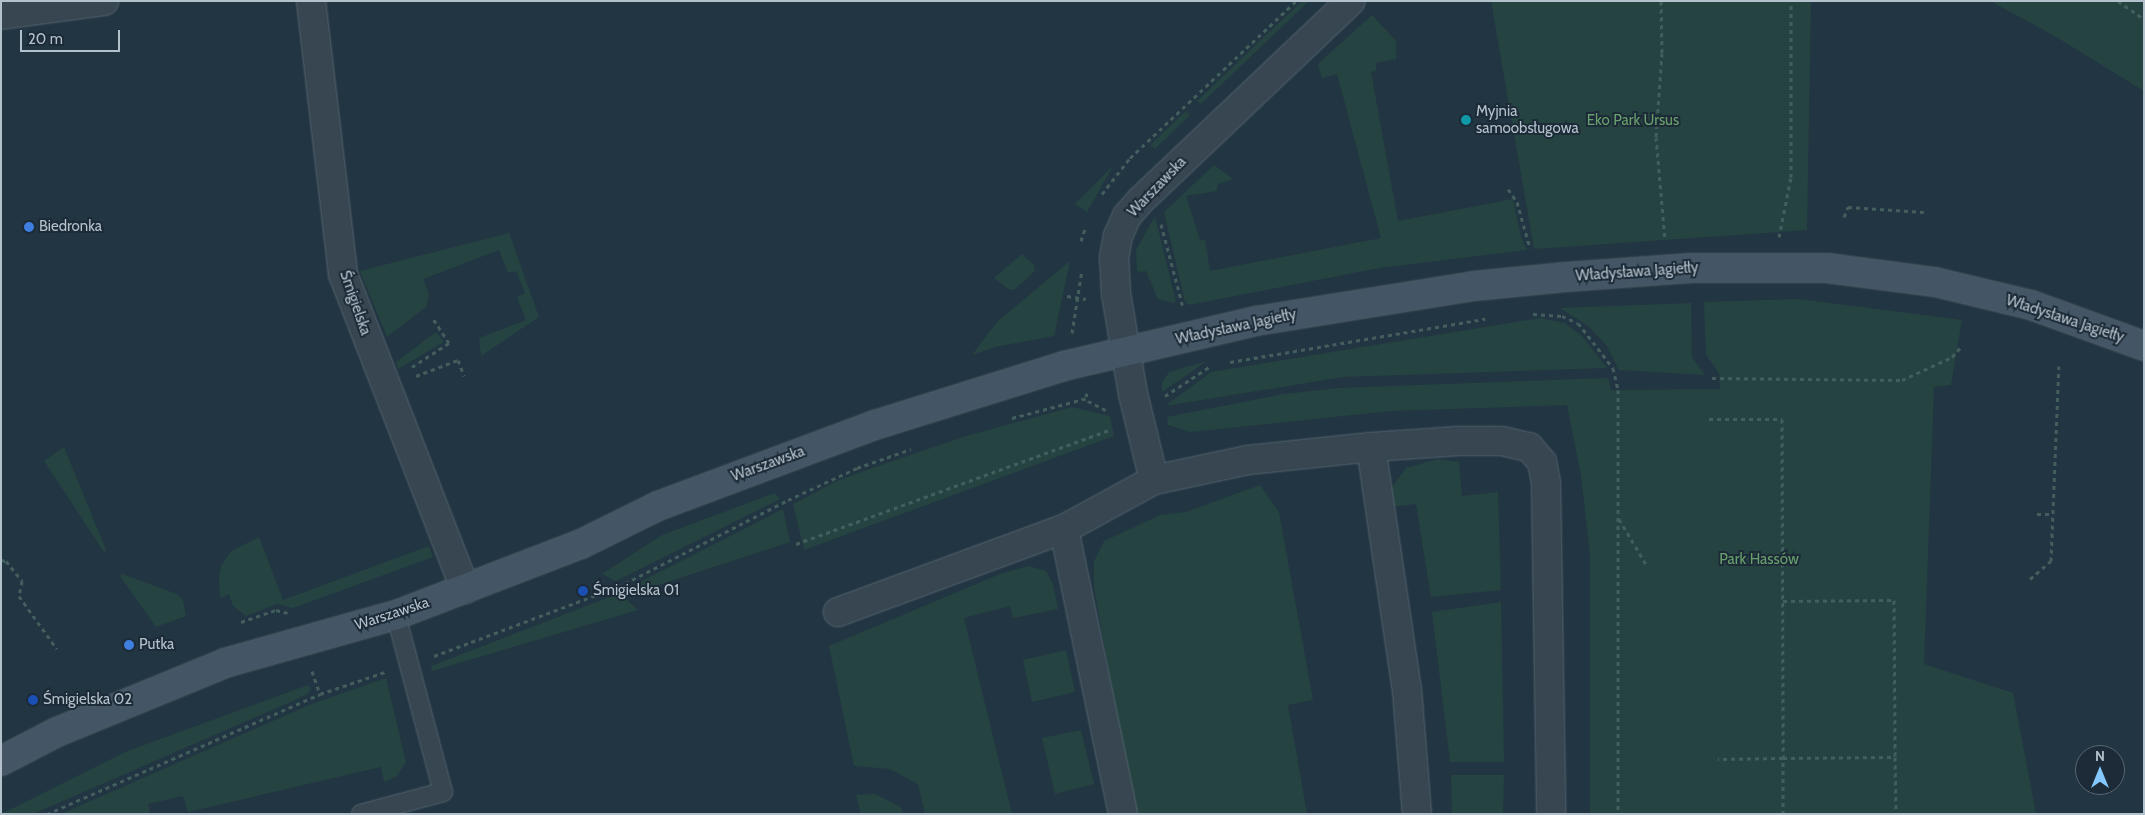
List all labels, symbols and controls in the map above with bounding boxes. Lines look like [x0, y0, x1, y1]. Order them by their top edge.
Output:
scale bar [22, 20, 122, 52]
text: 20 m [28, 30, 63, 48]
place label: Myjnia samoobsługowa [1476, 102, 1579, 137]
park label: Eko Park Ursus [1587, 112, 1679, 130]
marker: Myjnia samoobsługowa [1460, 114, 1472, 126]
street label: Warszawska [1124, 153, 1190, 221]
place label: Biedronka [39, 218, 102, 236]
marker: Biedronka [23, 221, 35, 233]
street label: Władysława Jagiełły [1575, 259, 1699, 285]
street label: Śmigielska [336, 268, 374, 338]
street label: Władysława Jagiełły [2004, 291, 2126, 347]
street label: Władysława Jagiełły [1174, 305, 1298, 349]
street label: Warszawska [729, 442, 807, 486]
park label: Park Hassów [1719, 551, 1799, 569]
place label: Śmigielska 01 [593, 582, 679, 600]
marker: Śmigielska 01 [577, 585, 589, 597]
street label: Warszawska [353, 594, 431, 634]
place label: Putka [139, 636, 174, 654]
marker: Putka [123, 639, 135, 651]
place label: Śmigielska 02 [43, 691, 132, 709]
marker: Śmigielska 02 [27, 694, 39, 706]
north arrow [2075, 745, 2125, 795]
text: N [2095, 747, 2105, 765]

